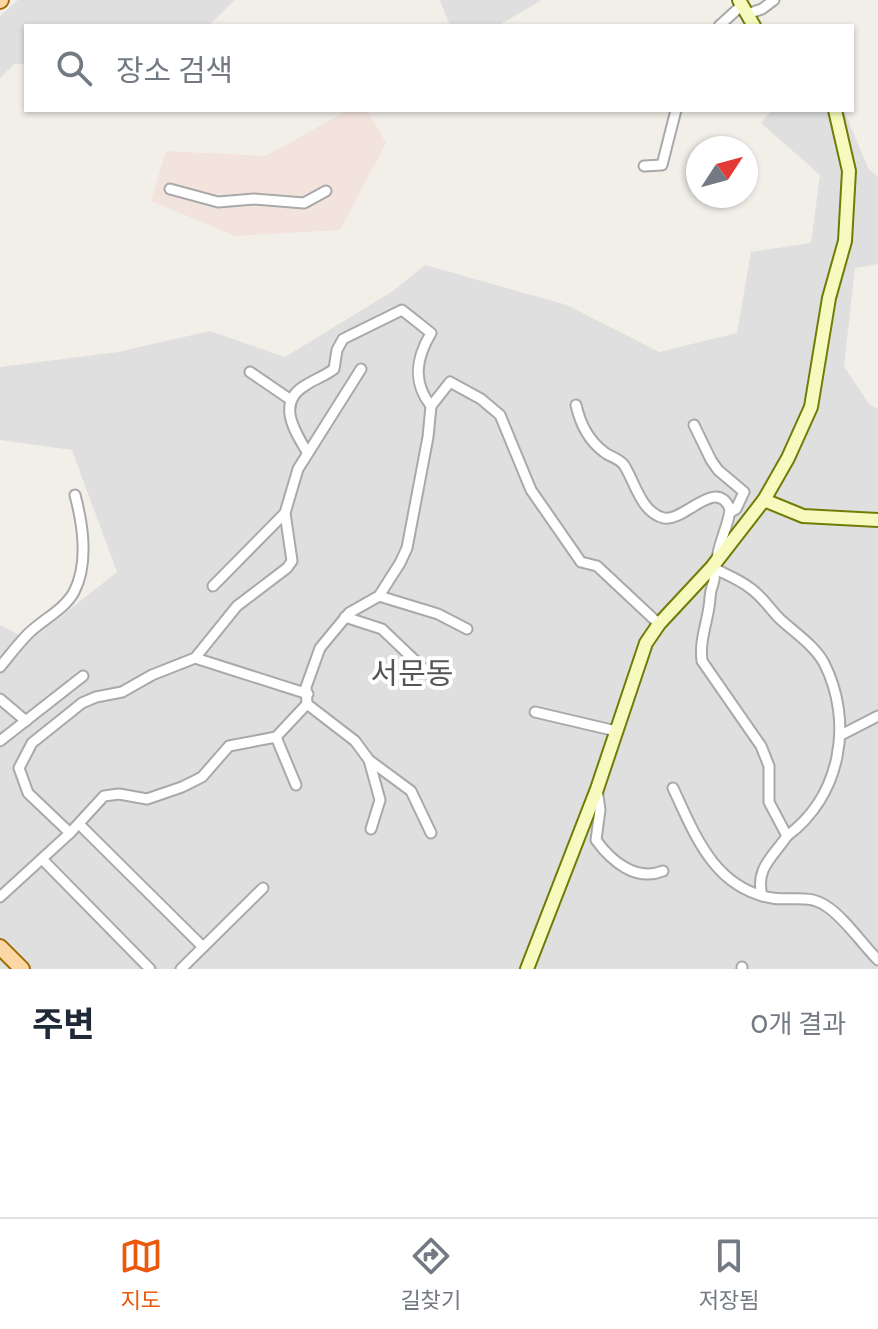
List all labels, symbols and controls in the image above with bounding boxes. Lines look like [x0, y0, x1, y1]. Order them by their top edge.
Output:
search box [24, 24, 854, 112]
icon: search [52, 46, 96, 90]
text: 장소 검색 [116, 52, 233, 89]
north arrow [686, 136, 758, 208]
district label: 서문동 [371, 655, 453, 692]
text: 주변 [32, 1003, 95, 1045]
text: 0개 결과 [750, 1008, 846, 1040]
tab: 지도 [119, 1234, 163, 1314]
tab: 길찾기 [400, 1234, 461, 1314]
tab: 저장됨 [698, 1234, 759, 1314]

